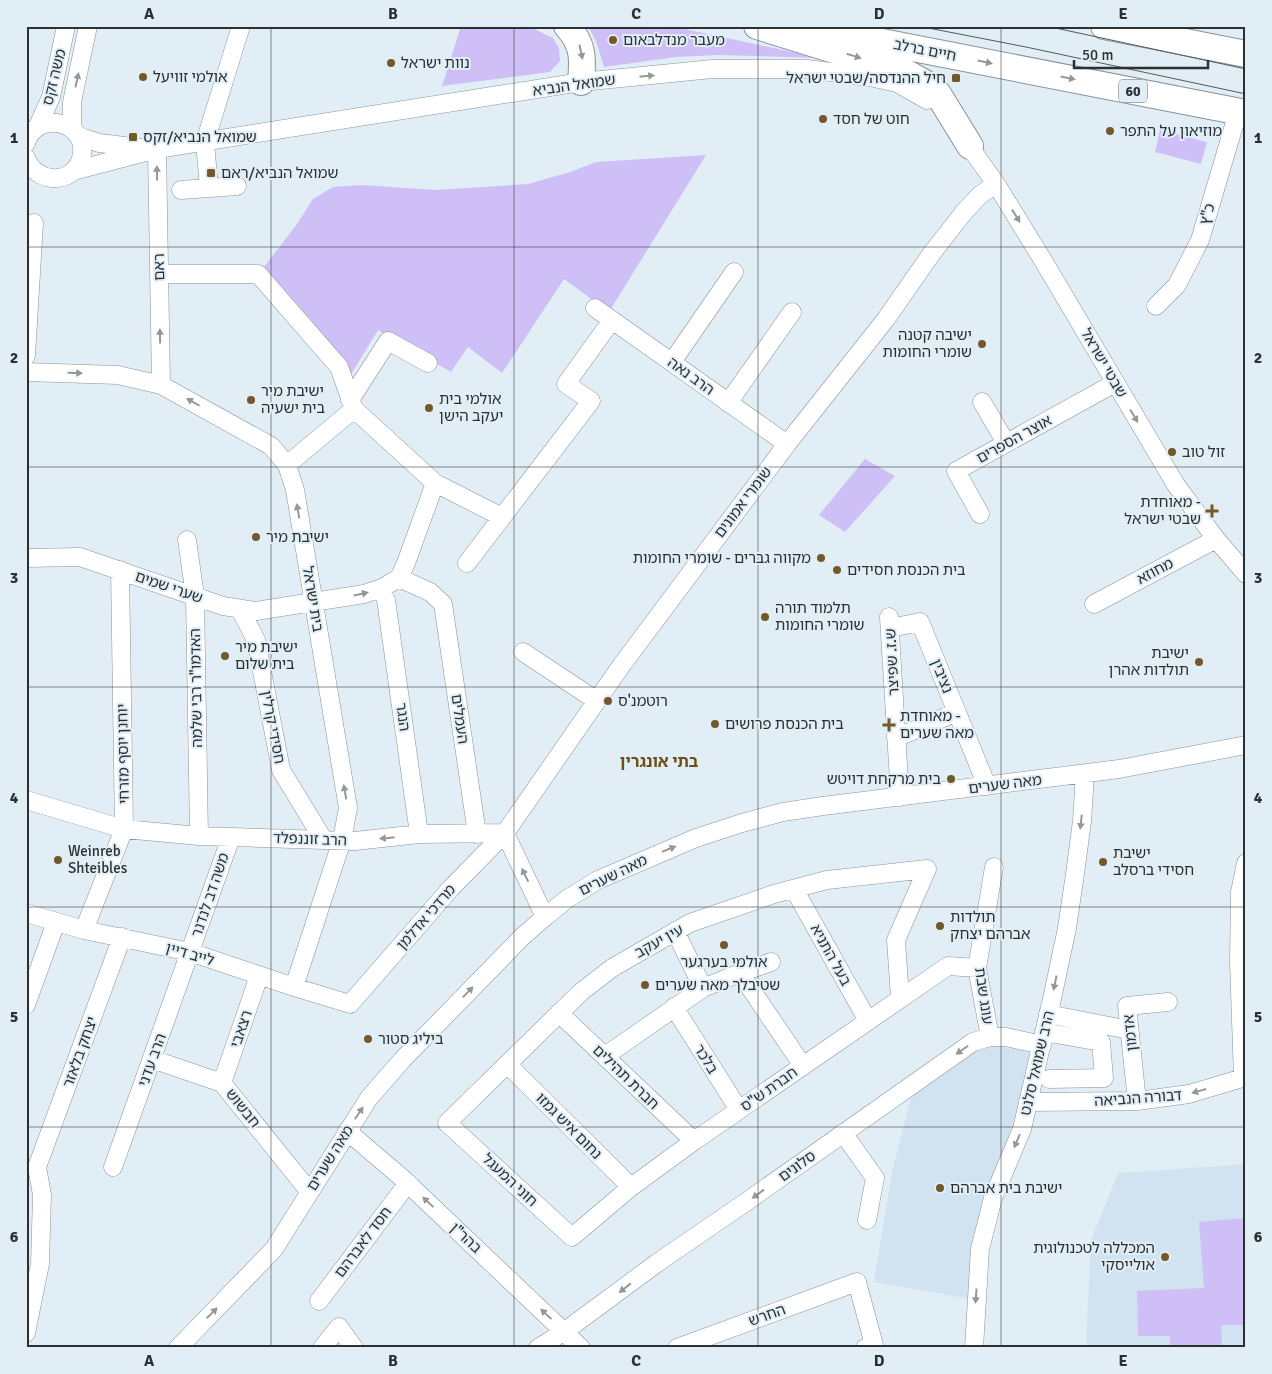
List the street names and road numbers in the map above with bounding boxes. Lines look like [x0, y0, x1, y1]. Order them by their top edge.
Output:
street label: חיים ברלב [892, 35, 958, 65]
street label: משה זקס [38, 47, 70, 107]
street label: שמואל הנביא [531, 70, 617, 100]
road number: 60 [1119, 80, 1147, 102]
street label: כ"ץ [1195, 201, 1219, 227]
street label: ראם [150, 253, 168, 281]
street label: שבטי ישראל [1077, 325, 1131, 401]
street label: הרב נאה [664, 353, 718, 399]
street label: אוצר הספרים [973, 411, 1055, 467]
street label: שומרי אמונים [710, 463, 776, 541]
street label: מחוזא [1134, 554, 1176, 588]
street label: בית ישראל [299, 565, 327, 634]
street label: שערי שמים [133, 567, 205, 607]
street label: האדמו"ר רבי שלמה [186, 628, 206, 748]
street label: ש.ז. שפיצר [881, 628, 903, 696]
street label: נציבין [927, 656, 957, 696]
street label: חסידי קרלין [257, 689, 289, 765]
street label: העמלים [448, 693, 472, 745]
street label: הנגר [392, 702, 414, 732]
street label: יוחנן יוסף מזרחי [113, 704, 133, 804]
street label: מאה שערים [967, 771, 1043, 797]
street label: הרב זוננפלד [273, 829, 347, 849]
street label: משה דב לנדנר [187, 850, 233, 940]
street label: מאה שערים [576, 851, 650, 899]
street label: מרדכי אדלמן [393, 880, 459, 953]
street label: עין יעקב [632, 920, 687, 962]
street label: בעל התניא [807, 921, 855, 989]
street label: לייב דיין [164, 939, 216, 970]
street label: עונג שבת [971, 966, 997, 1026]
street label: רצאבי [226, 1008, 256, 1050]
street label: הרב שמואל סלנט [1016, 1009, 1058, 1117]
street label: יצחק בלאזר [59, 1014, 101, 1090]
street label: אדמון [1119, 1014, 1141, 1052]
street label: הרב עדני [134, 1031, 170, 1089]
street label: חברת תהילים [589, 1041, 663, 1113]
street label: בלכר [690, 1041, 722, 1078]
street label: חברת ש"ס [737, 1063, 801, 1115]
street label: חבשוש [222, 1085, 264, 1131]
street label: דבורה הנביאה [1093, 1086, 1183, 1110]
street label: נחום איש גמזו [532, 1089, 606, 1163]
street label: מאה שערים [303, 1122, 357, 1194]
street label: סלונים [775, 1146, 819, 1186]
street label: חוני המעגל [479, 1150, 541, 1210]
street label: חסד לאברהם [331, 1203, 395, 1281]
street label: בהר"ן [446, 1219, 486, 1257]
street label: החרש [746, 1300, 788, 1330]

